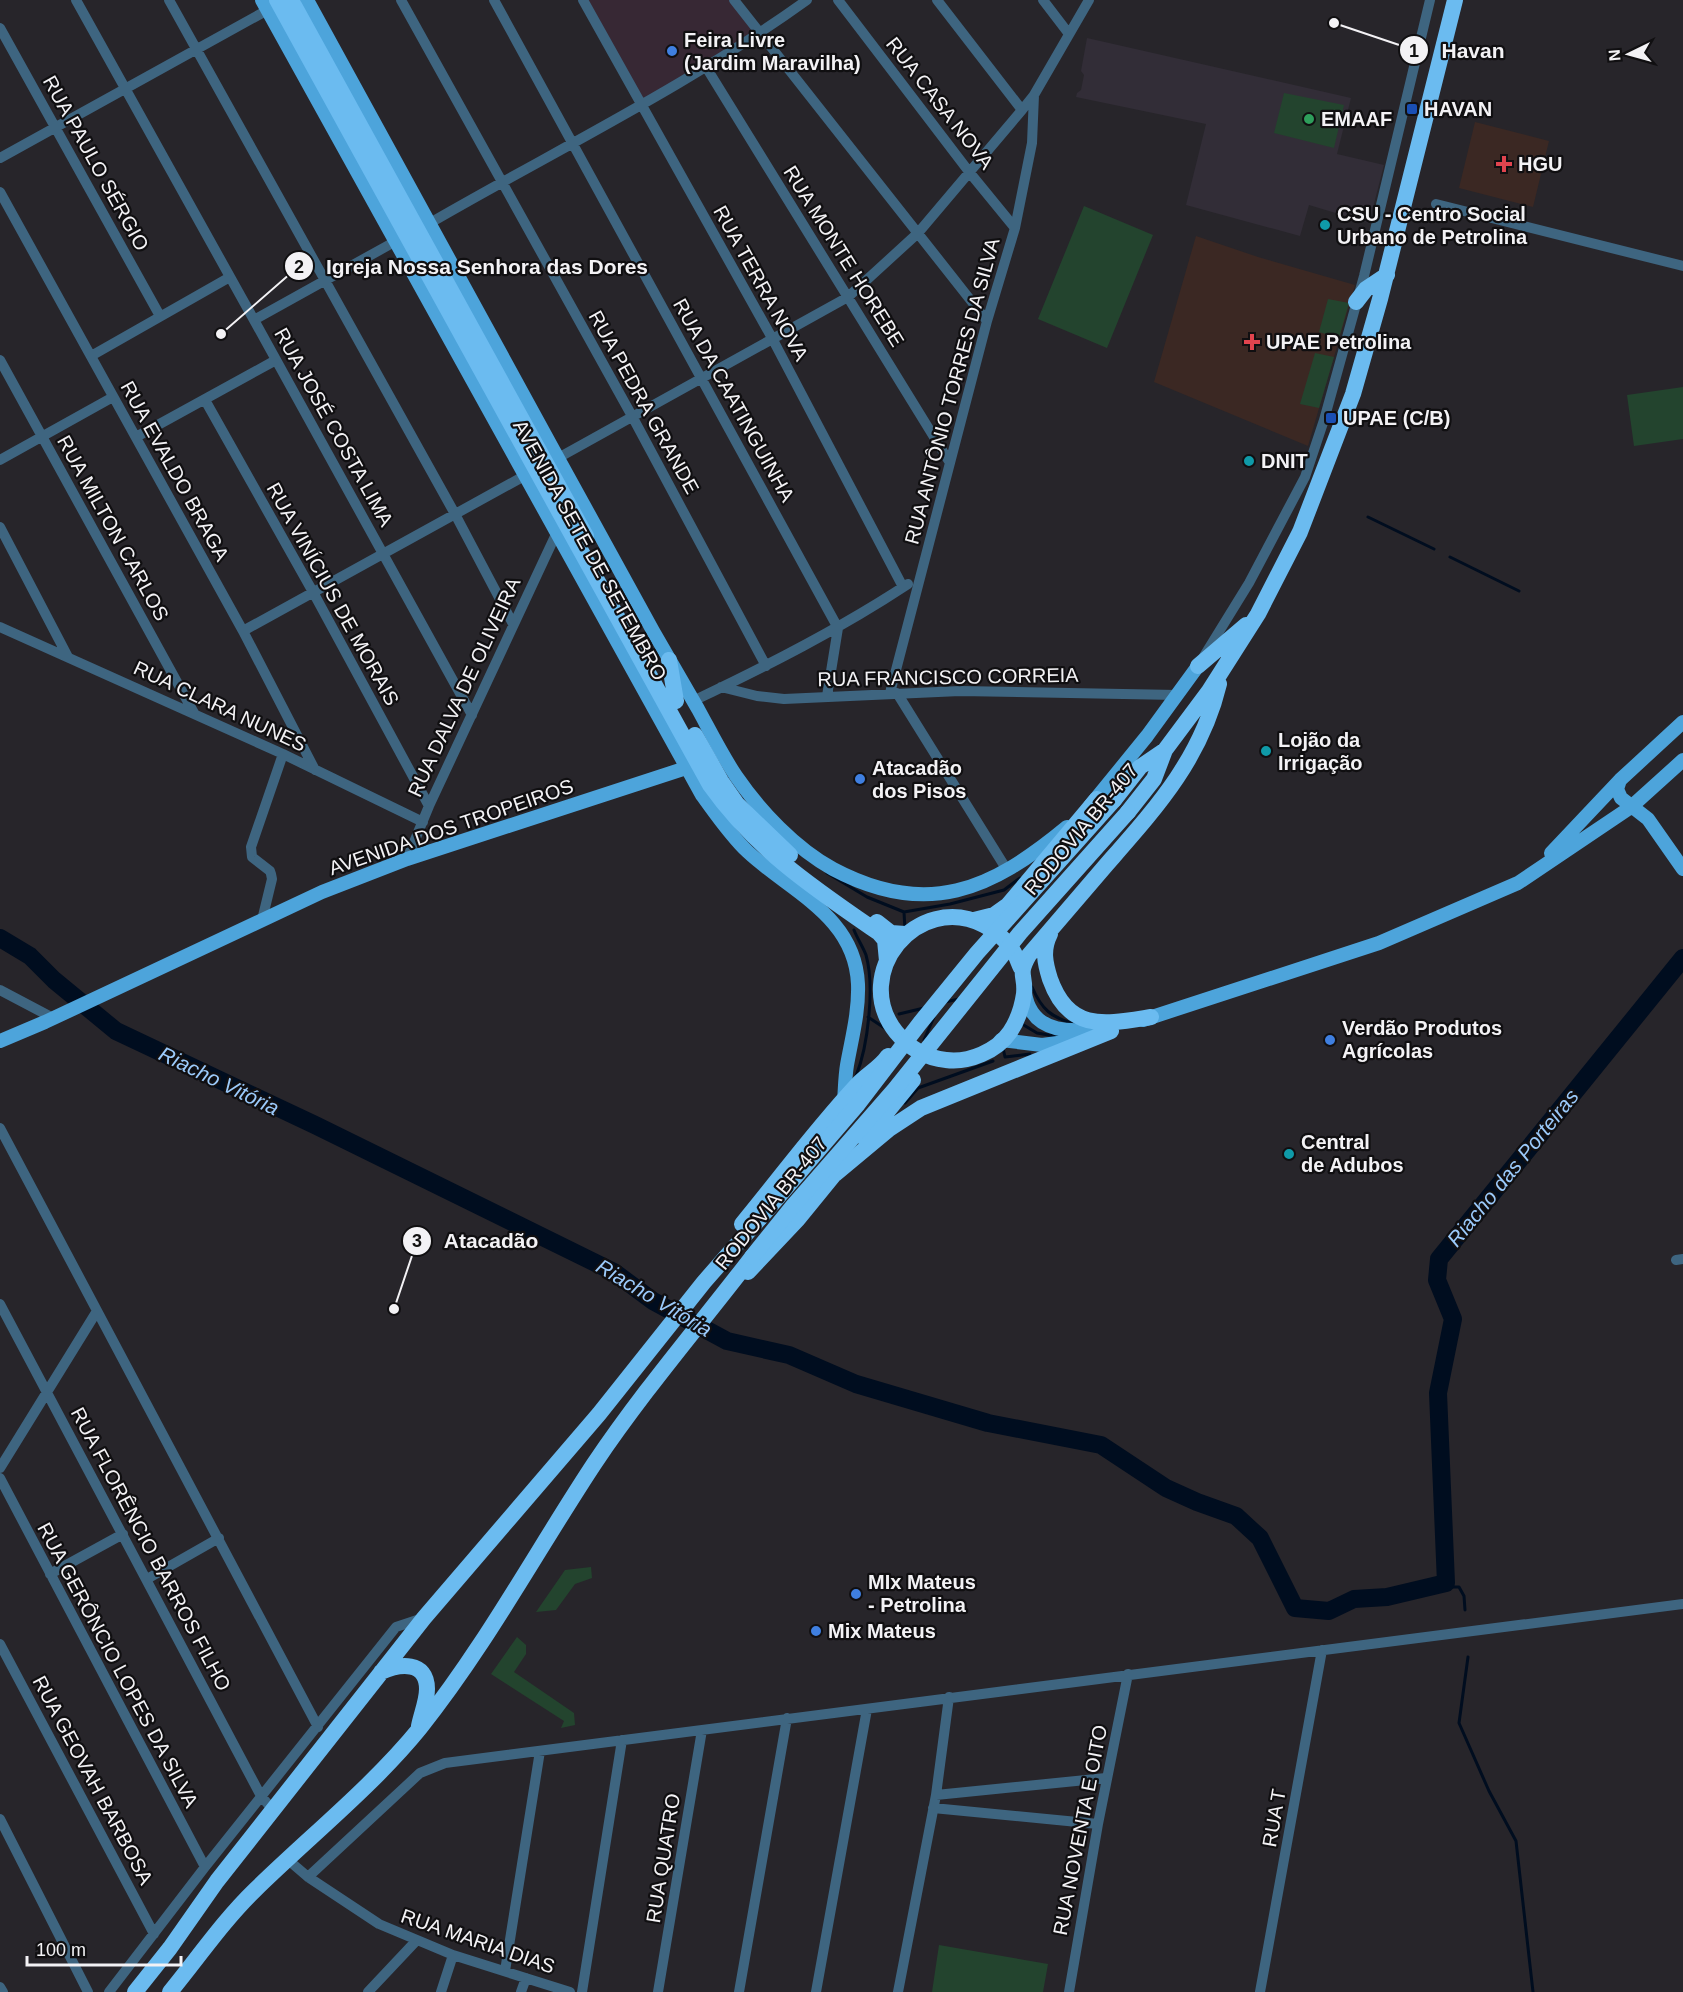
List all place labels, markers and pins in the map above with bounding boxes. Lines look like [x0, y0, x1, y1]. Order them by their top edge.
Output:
place label: Feira Livre (Jardim Maravilha) [684, 29, 861, 74]
callout: Havan [1399, 31, 1516, 70]
marker: Feira Livre (Jardim Maravilha) [665, 44, 679, 58]
place label: HAVAN [1424, 98, 1492, 120]
marker: HAVAN [1405, 102, 1419, 116]
place label: EMAAF [1321, 108, 1392, 130]
marker: EMAAF [1302, 112, 1316, 126]
place label: HGU [1518, 153, 1562, 175]
marker: HGU [1495, 155, 1513, 173]
place label: CSU - Centro Social Urbano de Petrolina [1337, 203, 1528, 248]
marker: CSU - Centro Social Urbano de Petrolina [1318, 218, 1332, 232]
callout: Igreja Nossa Senhora das Dores [284, 247, 660, 286]
place label: UPAE Petrolina [1266, 331, 1412, 353]
marker: UPAE Petrolina [1243, 333, 1261, 351]
place label: UPAE (C/B) [1343, 407, 1450, 429]
marker: UPAE (C/B) [1324, 411, 1338, 425]
place label: DNIT [1261, 450, 1308, 472]
marker: DNIT [1242, 454, 1256, 468]
place label: Lojão da Irrigação [1278, 729, 1362, 774]
marker: Lojão da Irrigação [1259, 744, 1273, 758]
place label: Atacadão dos Pisos [872, 757, 966, 802]
marker: Atacadão dos Pisos [853, 772, 867, 786]
place label: Verdão Produtos Agrícolas [1342, 1017, 1502, 1062]
marker: Verdão Produtos Agrícolas [1323, 1033, 1337, 1047]
place label: Central de Adubos [1301, 1131, 1404, 1176]
marker: Central de Adubos [1282, 1147, 1296, 1161]
callout: Atacadão [402, 1221, 551, 1260]
place label: MIx Mateus - Petrolina [868, 1571, 976, 1616]
marker: MIx Mateus - Petrolina [849, 1587, 863, 1601]
place label: Mix Mateus [828, 1620, 936, 1642]
marker: Mix Mateus [809, 1624, 823, 1638]

